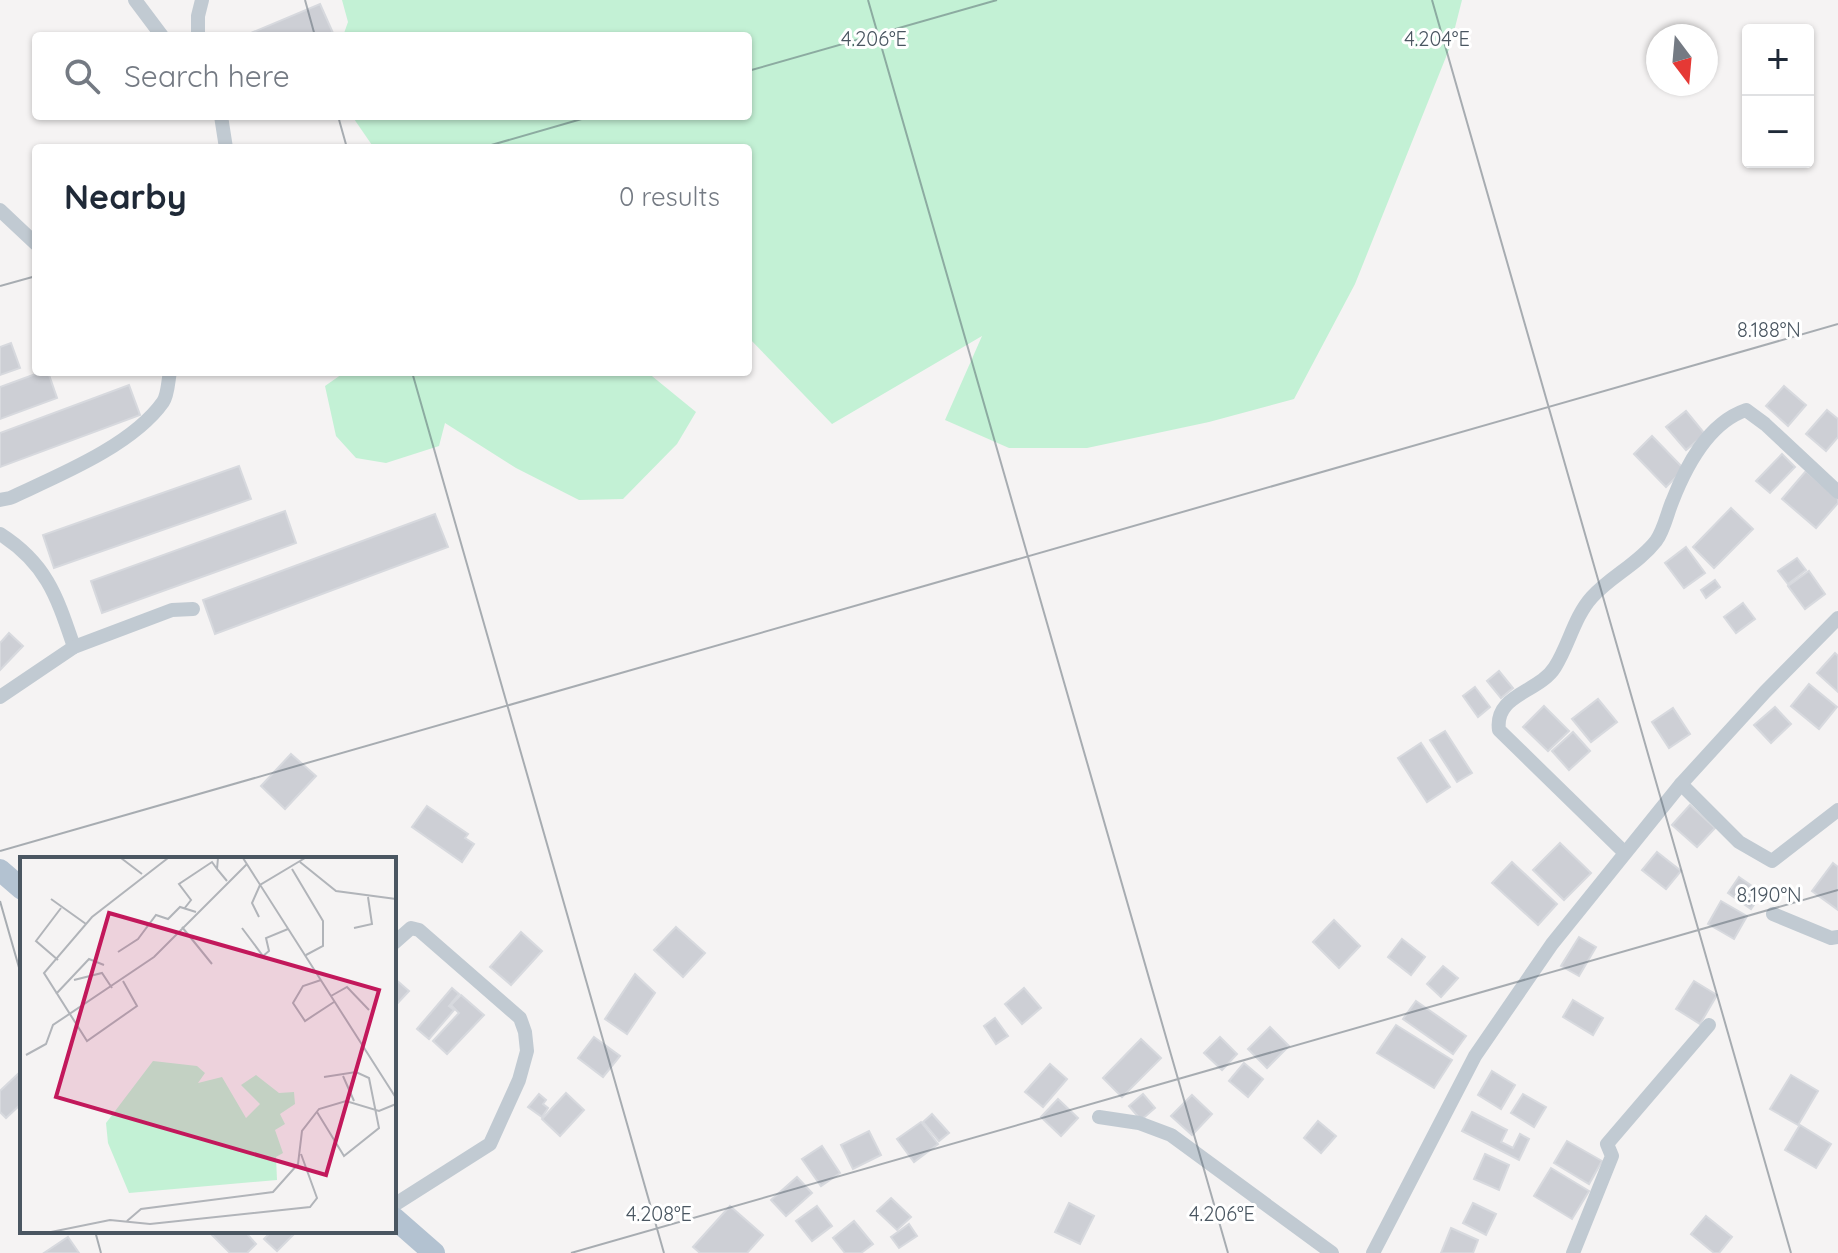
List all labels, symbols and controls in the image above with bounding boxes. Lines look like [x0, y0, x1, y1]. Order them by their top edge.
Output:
north arrow [1646, 24, 1718, 96]
map controls [1742, 24, 1814, 168]
button: + [1742, 24, 1814, 96]
text: 4.206°E [841, 26, 907, 51]
text: 4.204°E [1404, 26, 1470, 51]
search box [32, 32, 752, 120]
icon: search [60, 54, 104, 98]
text: Search here [124, 57, 290, 95]
button: − [1742, 96, 1814, 168]
text: Nearby [64, 175, 187, 218]
text: 0 results [619, 180, 720, 213]
text: 8.188°N [1737, 317, 1801, 342]
inset map [20, 857, 396, 1233]
text: 8.190°N [1736, 882, 1802, 907]
text: 4.208°E [626, 1201, 692, 1226]
text: 4.206°E [1189, 1201, 1255, 1226]

